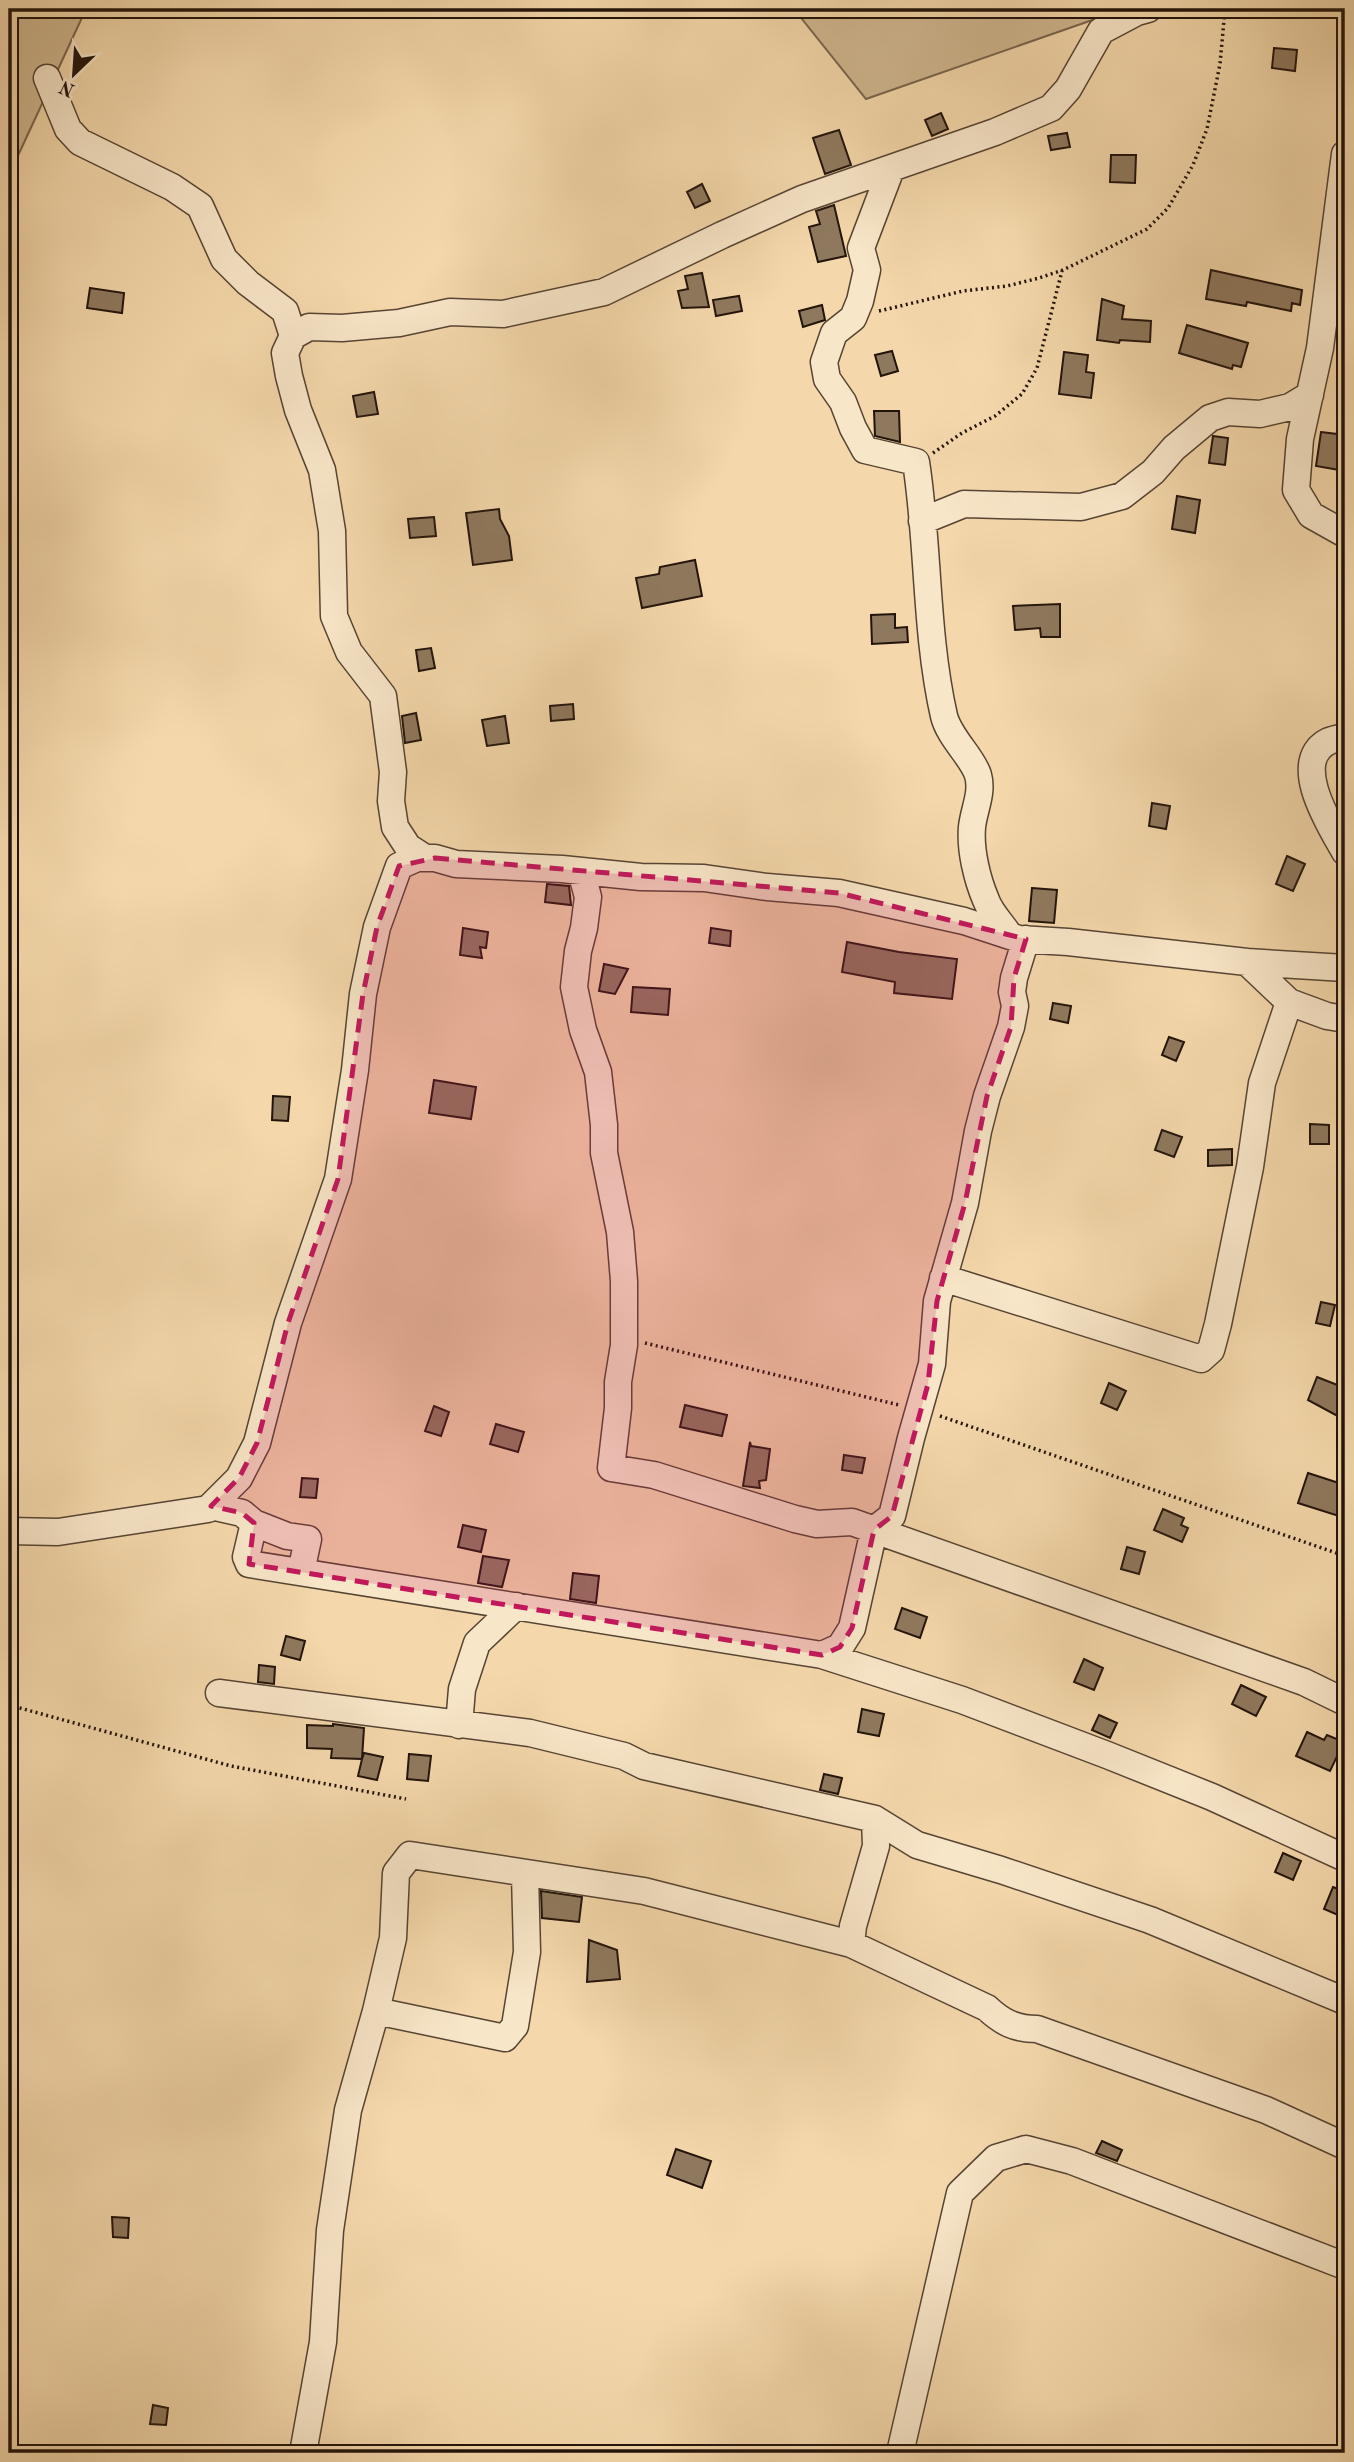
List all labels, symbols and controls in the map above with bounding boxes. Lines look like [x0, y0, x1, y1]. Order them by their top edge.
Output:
north arrow [38, 38, 108, 108]
text: N [57, 75, 78, 99]

